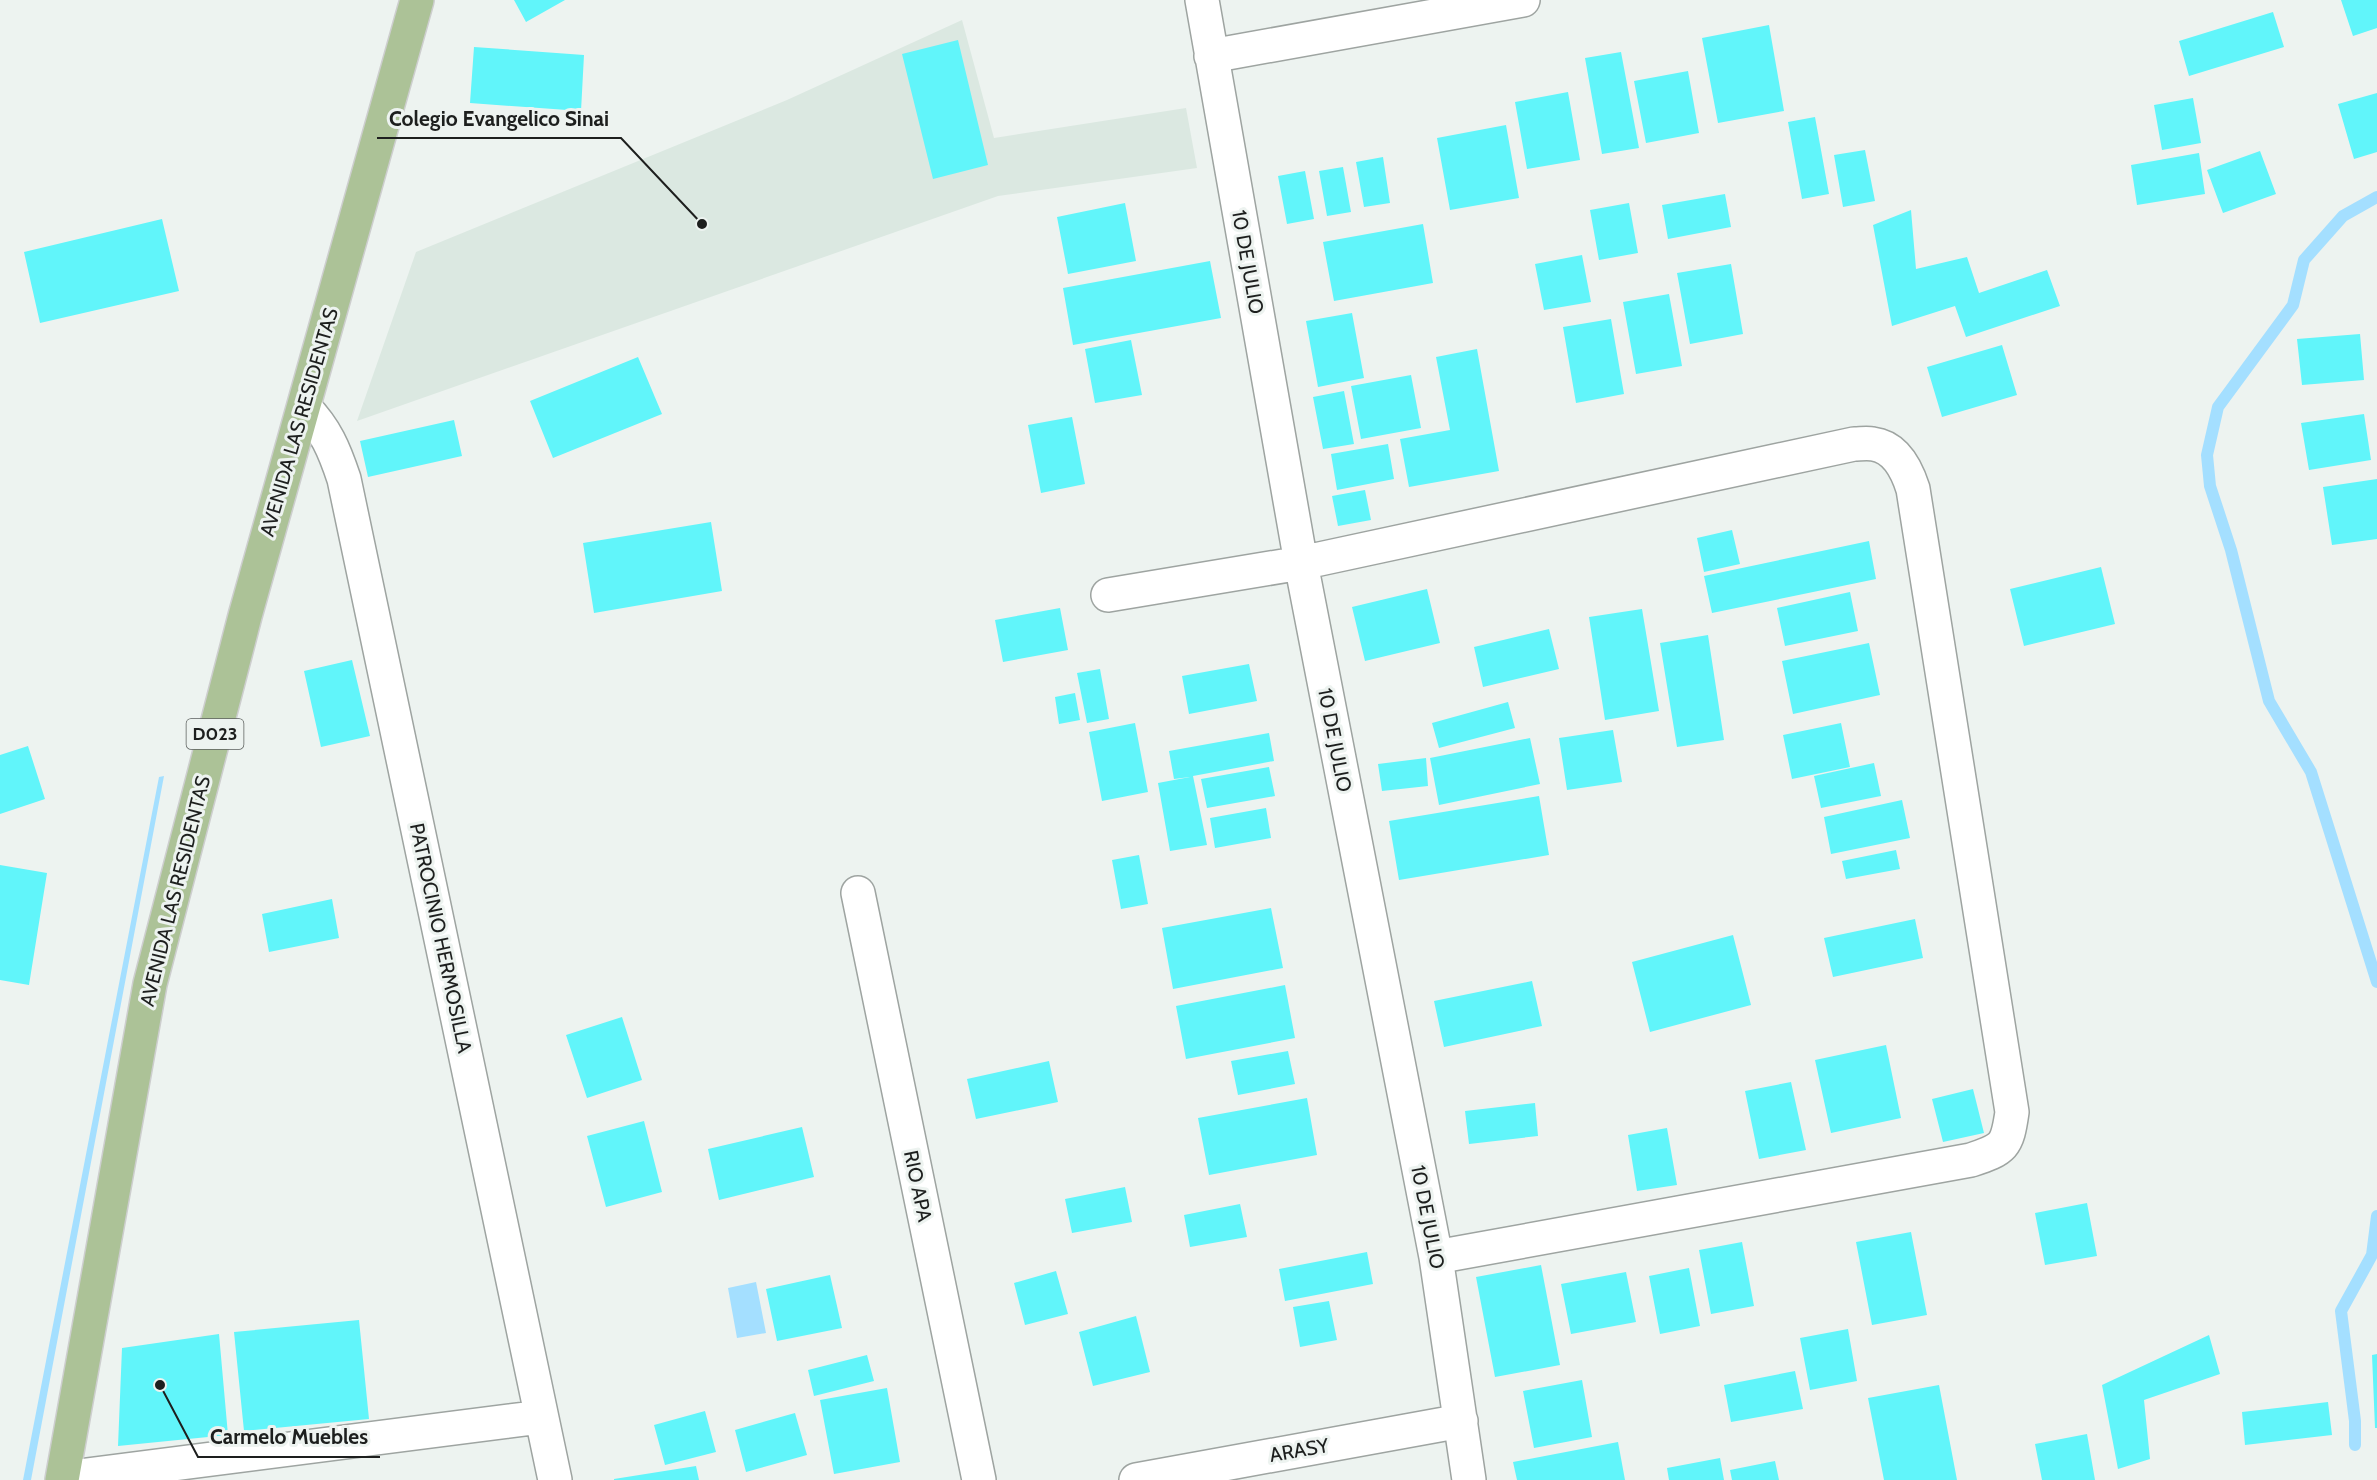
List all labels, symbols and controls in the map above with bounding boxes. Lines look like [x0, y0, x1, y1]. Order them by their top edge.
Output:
callout: Colegio Evangelico Sinai [377, 99, 621, 138]
text: Colegio Evangelico Sinai [389, 106, 609, 131]
street label: 10 DE JULIO [1227, 208, 1269, 316]
street label: AVENIDA LAS RESIDENTAS [255, 305, 343, 539]
street label: 10 DE JULIO [1313, 686, 1357, 794]
road number: D023 [186, 719, 244, 749]
street label: AVENIDA LAS RESIDENTAS [135, 773, 215, 1009]
street label: PATROCINIO HERMOSILLA [405, 821, 477, 1056]
street label: RIO APA [899, 1148, 937, 1225]
street label: 10 DE JULIO [1406, 1163, 1450, 1271]
callout: Carmelo Muebles [198, 1418, 380, 1457]
text: Carmelo Muebles [210, 1424, 368, 1449]
street label: ARASY [1268, 1433, 1331, 1467]

